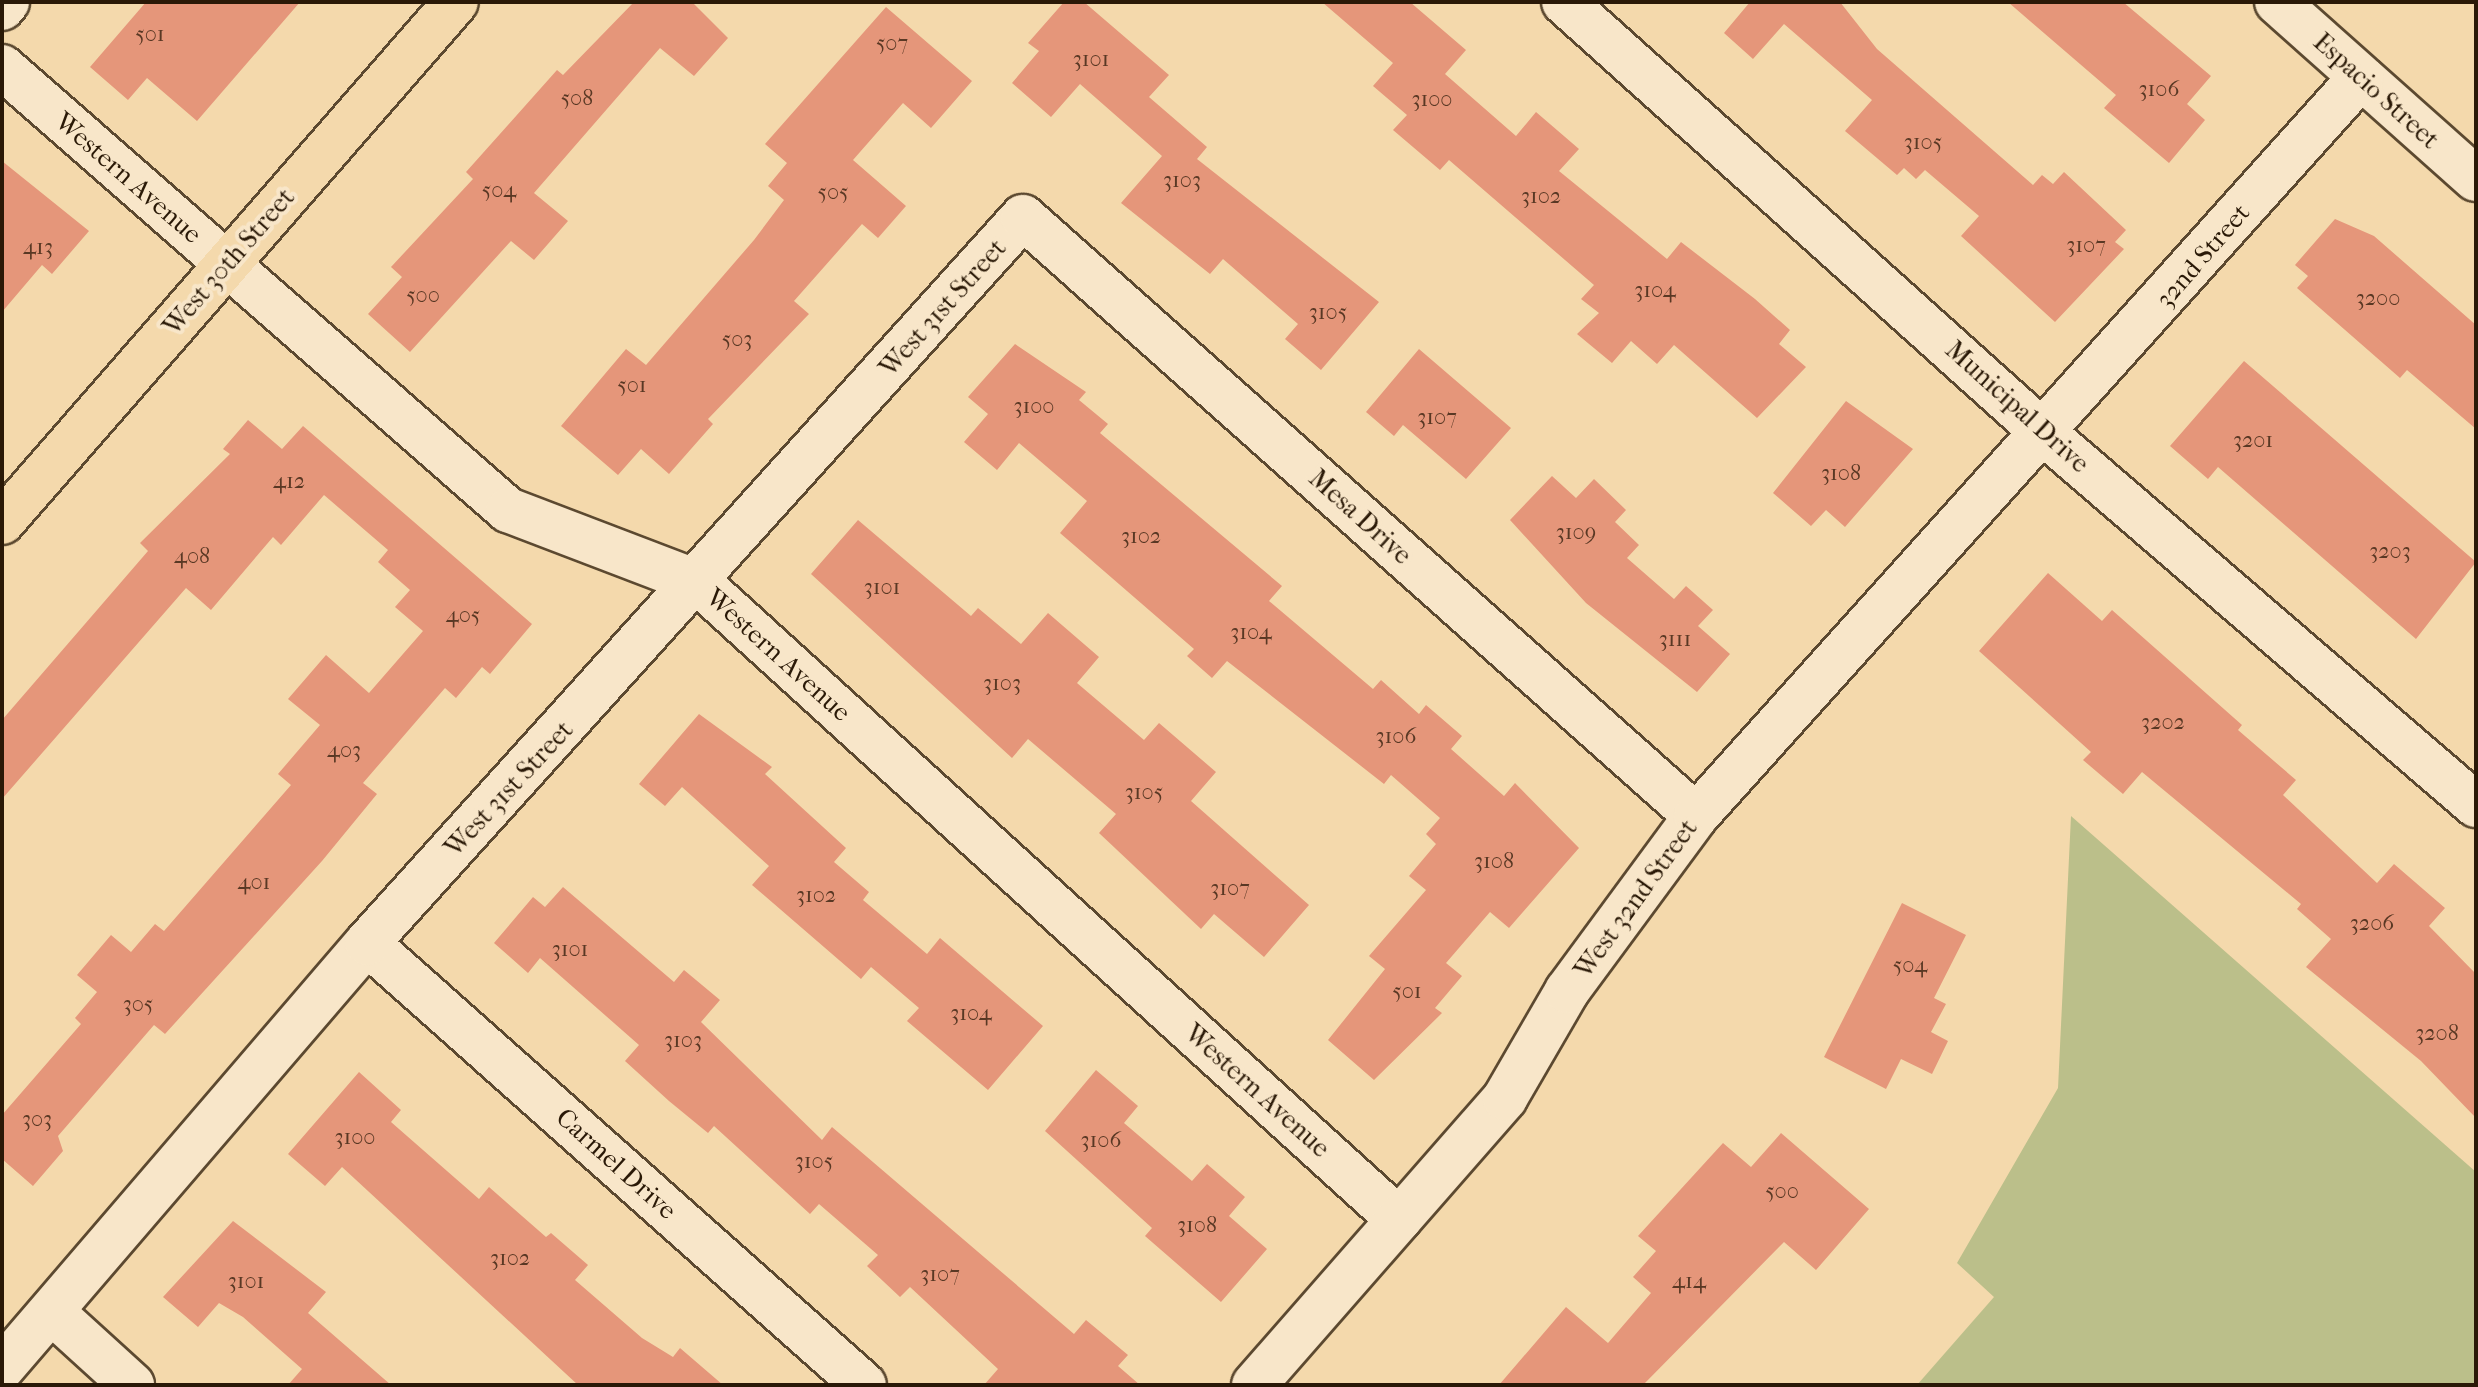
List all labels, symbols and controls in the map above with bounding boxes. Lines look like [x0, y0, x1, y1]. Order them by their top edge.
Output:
house number: 501 [135, 22, 165, 48]
street label: Espacio Street [2307, 27, 2445, 155]
house number: 507 [876, 31, 908, 57]
house number: 3101 [1073, 47, 1109, 73]
house number: 3106 [2139, 77, 2179, 103]
house number: 508 [561, 86, 593, 112]
house number: 3100 [1411, 87, 1453, 113]
street label: Western Avenue [48, 106, 208, 250]
house number: 3105 [1904, 130, 1942, 156]
house number: 3103 [1163, 168, 1201, 194]
house number: 504 [482, 178, 516, 204]
house number: 505 [817, 180, 849, 206]
street label: West 30th Street [157, 182, 301, 342]
house number: 3102 [1521, 184, 1561, 210]
street label: 32nd Street [2149, 198, 2257, 314]
street label: West 31st Street [873, 233, 1013, 383]
house number: 3107 [2066, 233, 2106, 259]
house number: 413 [23, 235, 53, 261]
house number: 3104 [1634, 278, 1676, 304]
house number: 500 [406, 283, 440, 309]
house number: 3200 [2356, 286, 2400, 312]
house number: 3105 [1309, 300, 1347, 326]
house number: 503 [722, 327, 752, 353]
street label: Municipal Drive [1939, 334, 2095, 480]
house number: 501 [617, 373, 647, 399]
house number: 3100 [1013, 394, 1055, 420]
house number: 3107 [1417, 405, 1457, 431]
house number: 3201 [2233, 428, 2273, 454]
house number: 3108 [1821, 461, 1861, 487]
street label: Mesa Drive [1302, 463, 1418, 571]
house number: 412 [273, 469, 305, 495]
house number: 3109 [1556, 520, 1596, 546]
house number: 3102 [1121, 524, 1161, 550]
house number: 3203 [2369, 539, 2411, 565]
house number: 408 [174, 544, 210, 570]
house number: 3101 [864, 575, 900, 601]
street label: Western Avenue [699, 582, 857, 728]
house number: 405 [446, 603, 480, 629]
house number: 3104 [1230, 620, 1272, 646]
house number: 3111 [1659, 627, 1691, 653]
house number: 3103 [983, 671, 1021, 697]
house number: 3202 [2141, 710, 2185, 736]
street label: West 31st Street [438, 715, 580, 863]
house number: 3106 [1376, 724, 1416, 750]
house number: 403 [327, 738, 361, 764]
house number: 3105 [1125, 780, 1163, 806]
street label: West 32nd Street [1568, 814, 1704, 984]
house number: 3108 [1474, 849, 1514, 875]
house number: 401 [238, 870, 270, 896]
house number: 3107 [1210, 876, 1250, 902]
house number: 3102 [796, 883, 836, 909]
house number: 3206 [2350, 911, 2394, 937]
house number: 3101 [552, 937, 588, 963]
house number: 504 [1893, 953, 1927, 979]
house number: 501 [1392, 979, 1422, 1005]
house number: 305 [123, 992, 153, 1018]
house number: 3104 [950, 1001, 992, 1027]
street label: Western Avenue [1178, 1018, 1336, 1164]
house number: 3208 [2415, 1021, 2459, 1047]
house number: 3103 [664, 1028, 702, 1054]
street label: Carmel Drive [549, 1102, 683, 1226]
house number: 303 [22, 1107, 52, 1133]
house number: 3100 [334, 1125, 376, 1151]
house number: 3106 [1081, 1128, 1121, 1154]
house number: 3105 [795, 1149, 833, 1175]
house number: 500 [1765, 1179, 1799, 1205]
house number: 3108 [1177, 1213, 1217, 1239]
house number: 3102 [490, 1246, 530, 1272]
house number: 3107 [920, 1262, 960, 1288]
house number: 3101 [228, 1269, 264, 1295]
house number: 414 [1672, 1269, 1706, 1295]

